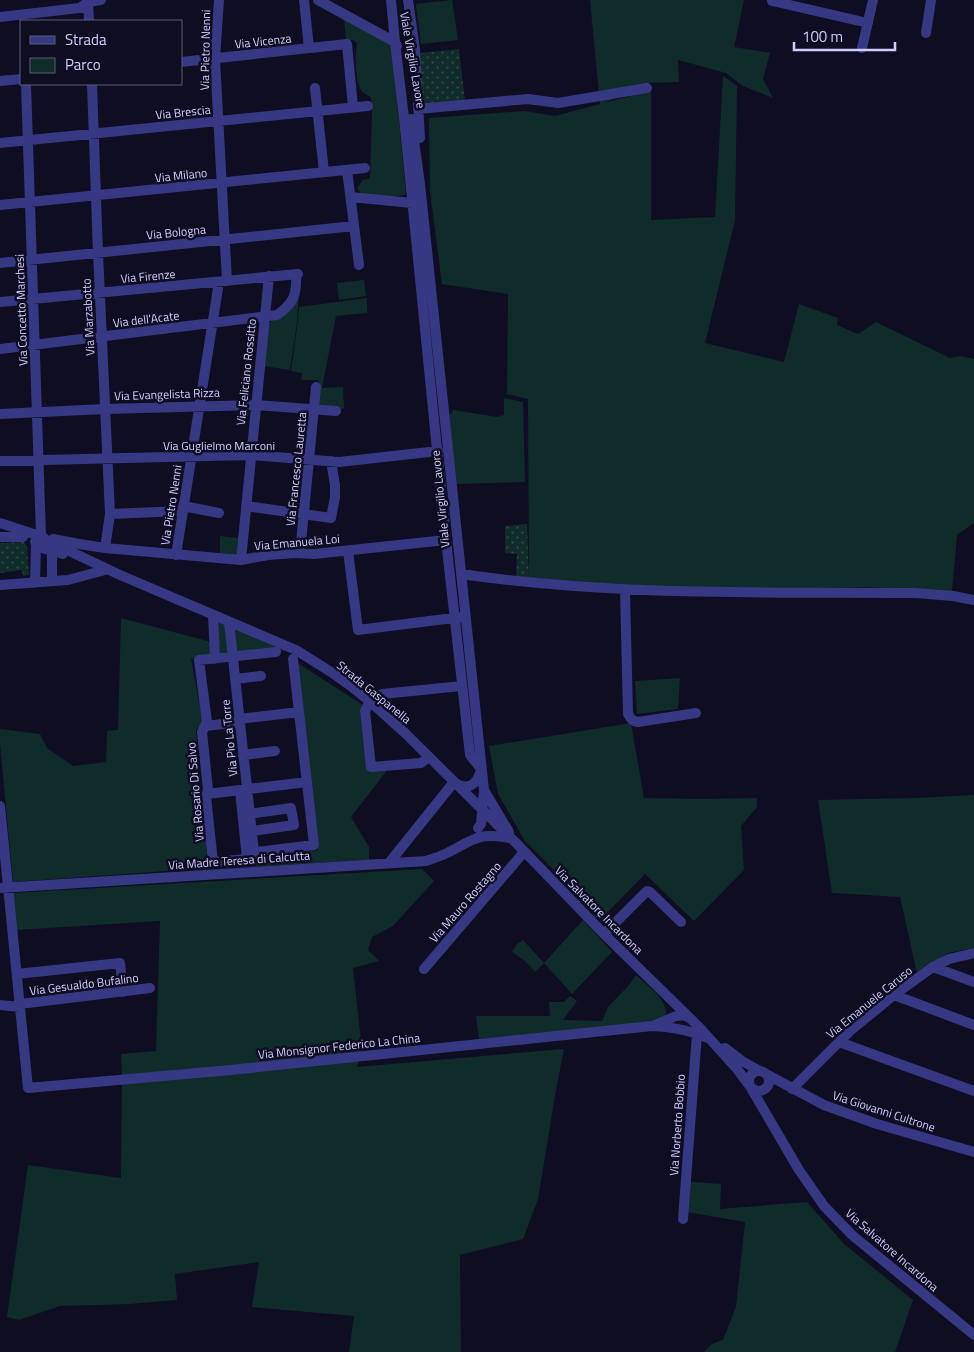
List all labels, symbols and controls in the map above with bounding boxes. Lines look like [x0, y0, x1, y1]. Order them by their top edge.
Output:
street label: Via Pietro Nenni [195, 9, 215, 91]
street label: Viale Virgilio Lavore [395, 10, 431, 110]
legend [20, 20, 182, 85]
scale bar [794, 20, 895, 52]
text: 100 m [802, 25, 843, 48]
text: Strada [65, 28, 107, 51]
street label: Via Vicenza [234, 29, 292, 53]
text: Parco [65, 53, 101, 76]
street label: Via Brescia [155, 100, 211, 124]
street label: Via Milano [154, 163, 208, 187]
street label: Via Bologna [145, 219, 207, 245]
street label: Via Concetto Marchesi [10, 254, 32, 366]
street label: Via Firenze [120, 264, 176, 288]
street label: Via Marzabotto [76, 278, 100, 356]
street label: Via dell'Acate [112, 306, 180, 332]
street label: Via Feliciano Rossitto [231, 318, 261, 426]
street label: Via Evangelista Rizza [114, 383, 220, 405]
street label: Via Francesco Lauretta [281, 411, 311, 527]
street label: Via Guglielmo Marconi [163, 436, 275, 455]
street label: Viale Virgilio Lavore [425, 449, 455, 549]
street label: Via Pietro Nenni [155, 464, 187, 546]
street label: Via Emanuela Loi [253, 529, 341, 555]
street label: Strada Gaspanella [333, 656, 415, 728]
street label: Via Pio La Torre [216, 699, 242, 777]
street label: Via Rosario Di Salvo [181, 742, 209, 842]
street label: Via Madre Teresa di Calcutta [168, 846, 310, 874]
street label: Via Mauro Rostagno [424, 857, 506, 947]
street label: Via Salvatore Incardona [550, 861, 648, 959]
street label: Via Emanuele Caruso [822, 961, 916, 1043]
street label: Via Gesualdo Bufalino [28, 968, 140, 1000]
street label: Via Monsignor Federico La China [257, 1028, 421, 1064]
street label: Via Norberto Bobbio [664, 1074, 690, 1176]
street label: Via Giovanni Cultrone [830, 1085, 938, 1137]
street label: Via Salvatore Incardona [841, 1204, 943, 1296]

